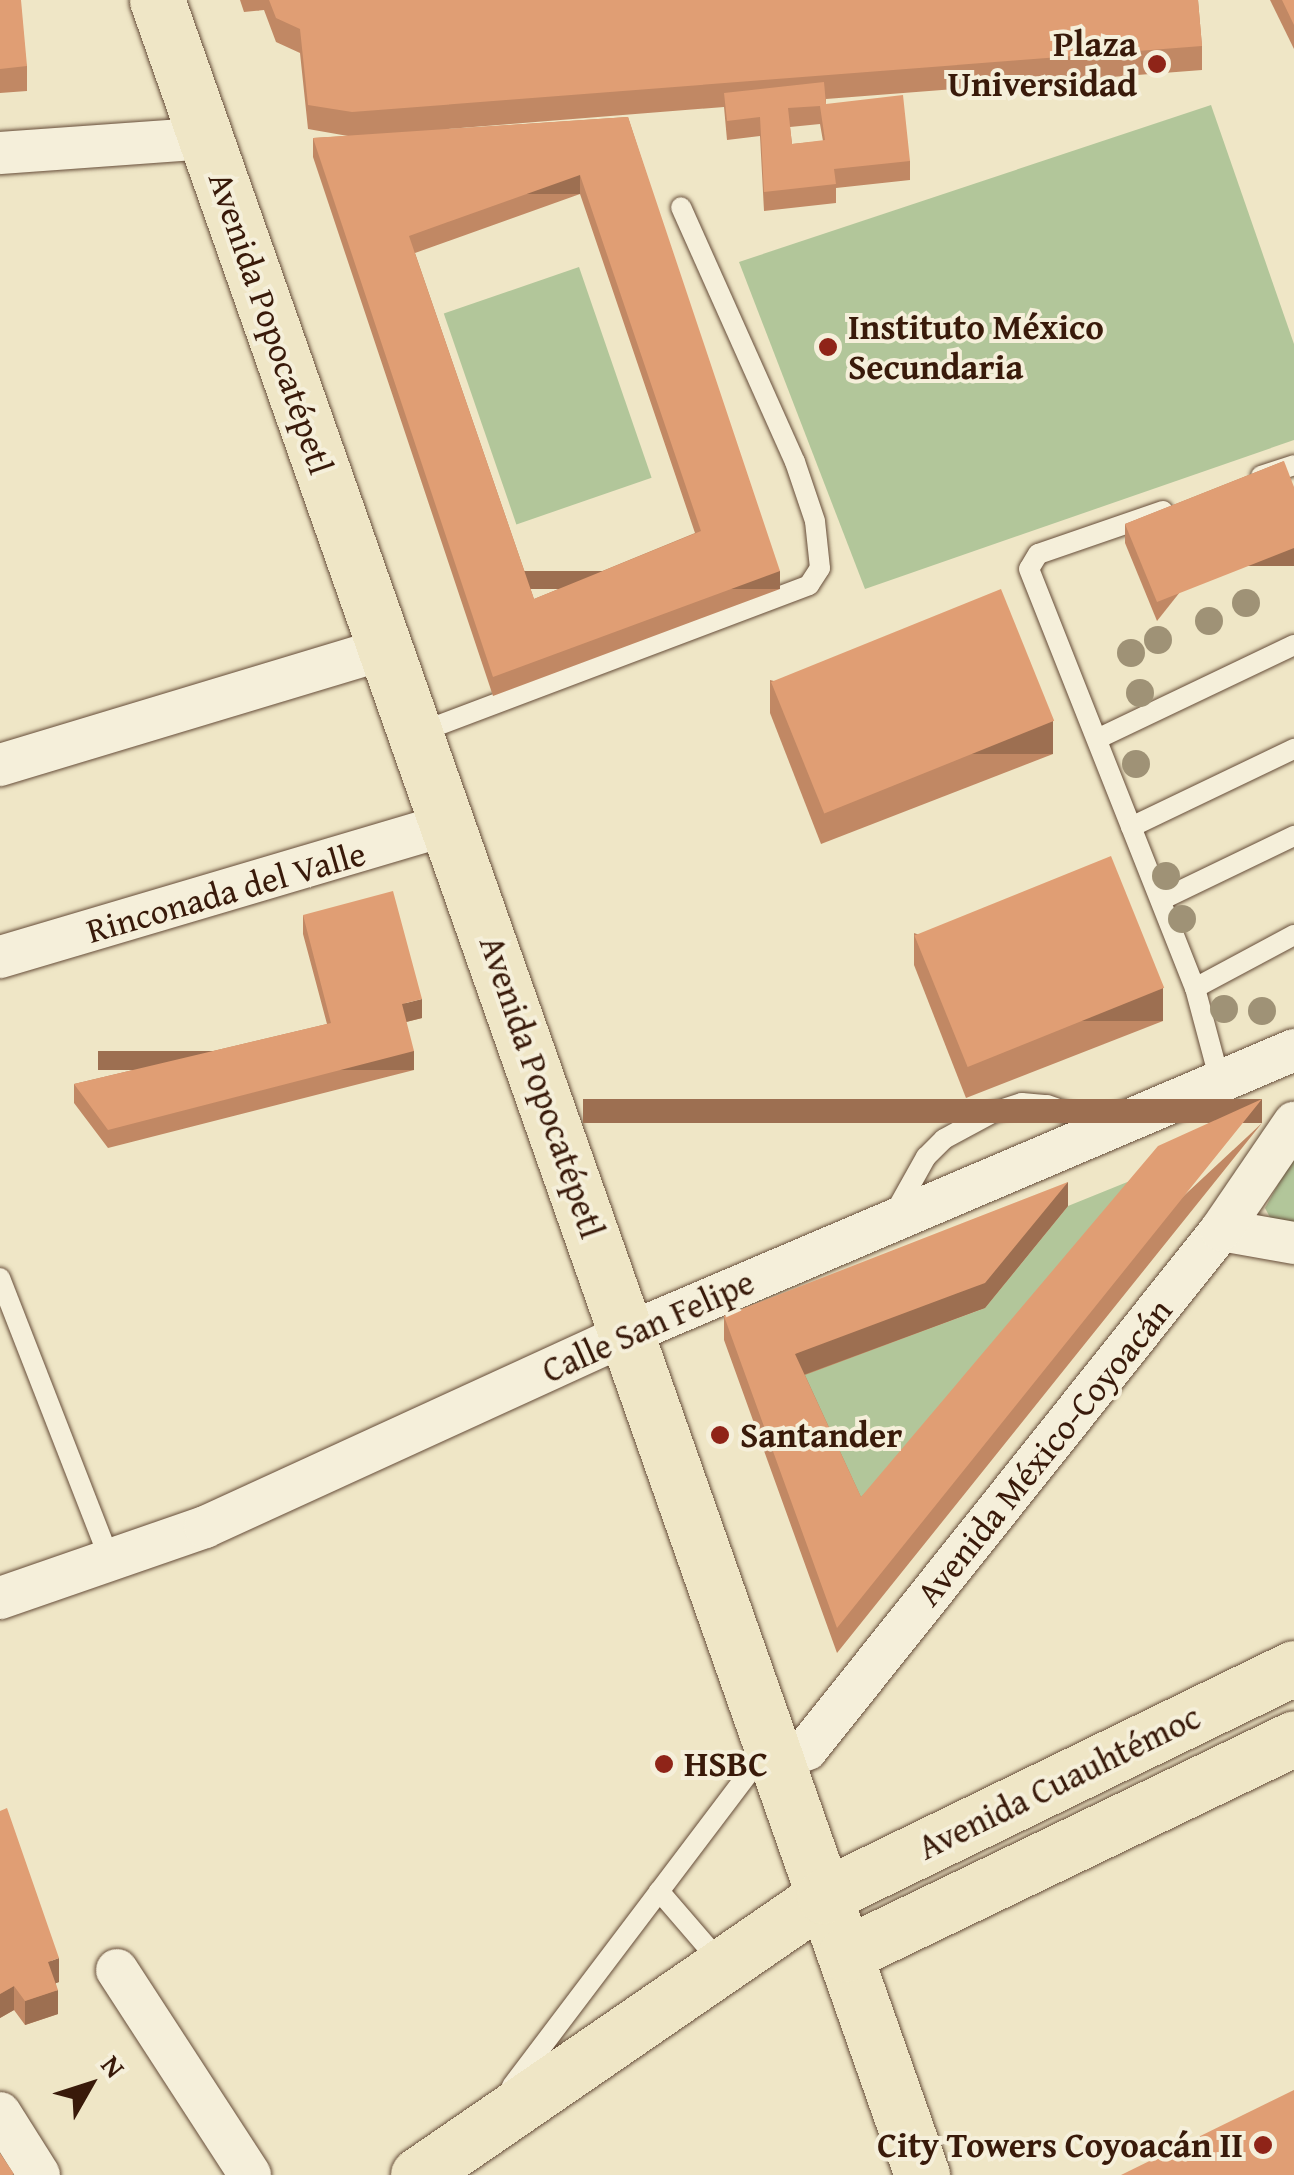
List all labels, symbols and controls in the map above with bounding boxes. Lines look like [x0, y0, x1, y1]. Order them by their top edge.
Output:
place label: Plaza Universidad [948, 23, 1137, 105]
marker: Plaza Universidad [1146, 53, 1168, 75]
street label: Avenida Popocatépetl [200, 166, 342, 480]
place label: Instituto México Secundaria [848, 306, 1104, 388]
marker: Instituto México Secundaria [817, 336, 839, 358]
street label: Rinconada del Valle [82, 832, 370, 952]
street label: Avenida Popocatépetl [471, 930, 613, 1244]
street label: Calle San Felipe [536, 1261, 760, 1391]
street label: Avenida México-Coyoacán [907, 1290, 1181, 1614]
place label: Santander [740, 1414, 902, 1456]
marker: Santander [709, 1424, 731, 1446]
street label: Avenida Cuauhtémoc [911, 1695, 1207, 1869]
place label: HSBC [684, 1743, 768, 1785]
marker: HSBC [653, 1753, 675, 1775]
north arrow [40, 2035, 140, 2135]
text: N [92, 2046, 136, 2086]
place label: City Towers Coyoacán II [877, 2124, 1243, 2166]
marker: City Towers Coyoacán II [1252, 2134, 1274, 2156]

